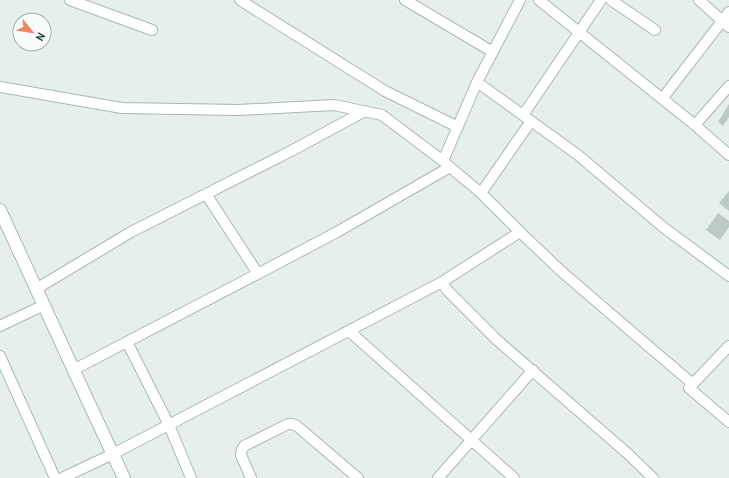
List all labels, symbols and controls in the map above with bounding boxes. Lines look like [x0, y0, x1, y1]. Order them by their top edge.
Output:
north arrow [12, 12, 52, 52]
text: N [33, 30, 49, 44]

